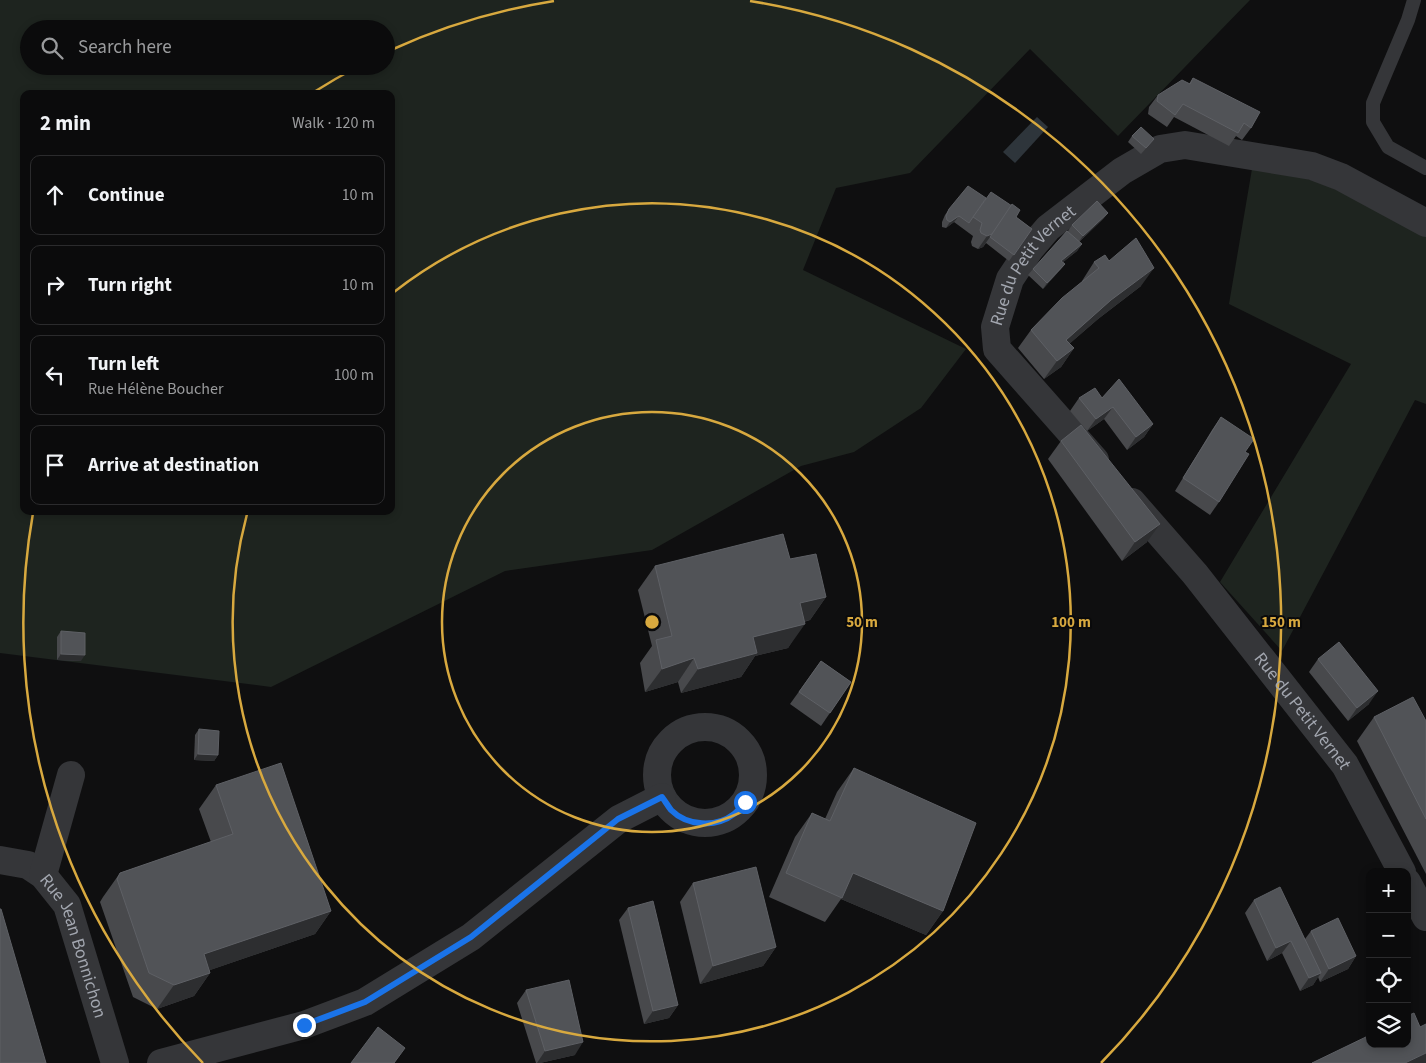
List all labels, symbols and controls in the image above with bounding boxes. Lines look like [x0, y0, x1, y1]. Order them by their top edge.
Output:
search box [20, 20, 395, 75]
icon: search [38, 34, 66, 62]
text: Search here [78, 34, 172, 61]
text: 2 min [40, 108, 91, 138]
text: Walk · 120 m [292, 112, 375, 134]
icon: ahead [41, 181, 69, 209]
text: Continue [88, 182, 165, 209]
text: 10 m [342, 184, 374, 206]
street label: Rue du Petit Vernet [984, 199, 1081, 329]
icon: right [41, 271, 69, 299]
text: Turn right [88, 272, 172, 299]
text: 10 m [342, 274, 374, 296]
text: Turn left [88, 351, 159, 378]
icon: left [41, 361, 69, 389]
text: 100 m [334, 364, 374, 386]
text: Rue Hélène Boucher [88, 378, 224, 400]
icon: arrive [41, 451, 69, 479]
text: Arrive at destination [88, 452, 259, 479]
text: 50 m [846, 612, 878, 633]
text: 100 m [1051, 612, 1091, 633]
text: 150 m [1261, 612, 1301, 633]
centre of rings [643, 613, 661, 631]
street label: Rue du Petit Vernet [1248, 647, 1357, 774]
route start [734, 791, 757, 814]
street label: Rue Jean Bonnichon [34, 868, 113, 1021]
map controls [1366, 868, 1411, 1048]
button: + [1366, 868, 1411, 913]
button: − [1366, 913, 1411, 958]
button: locate [1366, 958, 1411, 1003]
button: layers [1366, 1003, 1411, 1048]
route end [293, 1014, 316, 1037]

